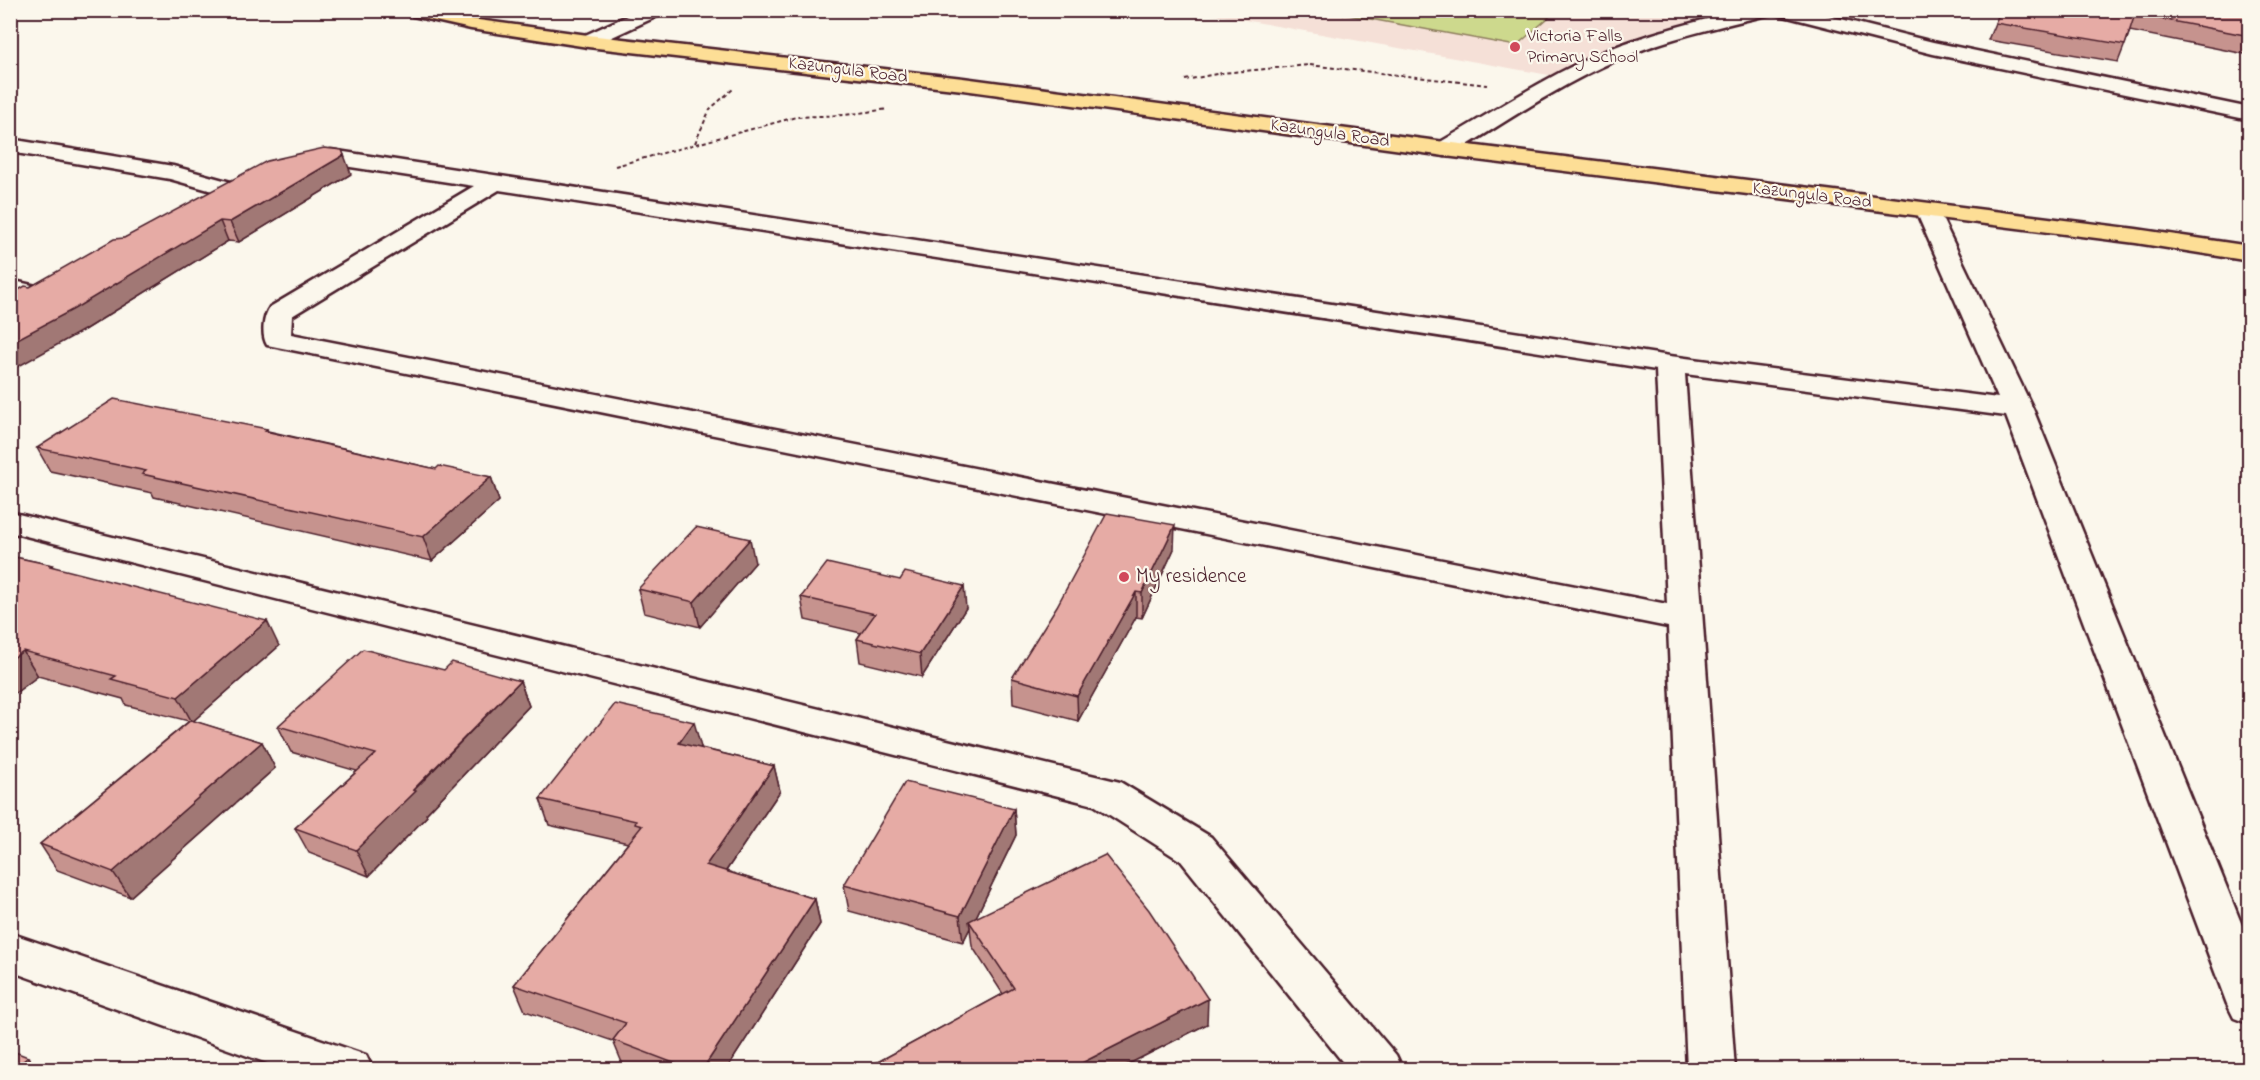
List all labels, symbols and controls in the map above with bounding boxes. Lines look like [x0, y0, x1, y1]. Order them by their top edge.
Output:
place label: Victoria Falls Primary School [1526, 24, 1638, 71]
marker: Victoria Falls Primary School [1508, 40, 1522, 54]
street label: Kazungula Road [787, 51, 909, 92]
street label: Kazungula Road [1269, 113, 1391, 156]
street label: Kazungula Road [1751, 176, 1873, 217]
place label: My residence [1136, 562, 1247, 594]
marker: My residence [1117, 570, 1131, 584]

